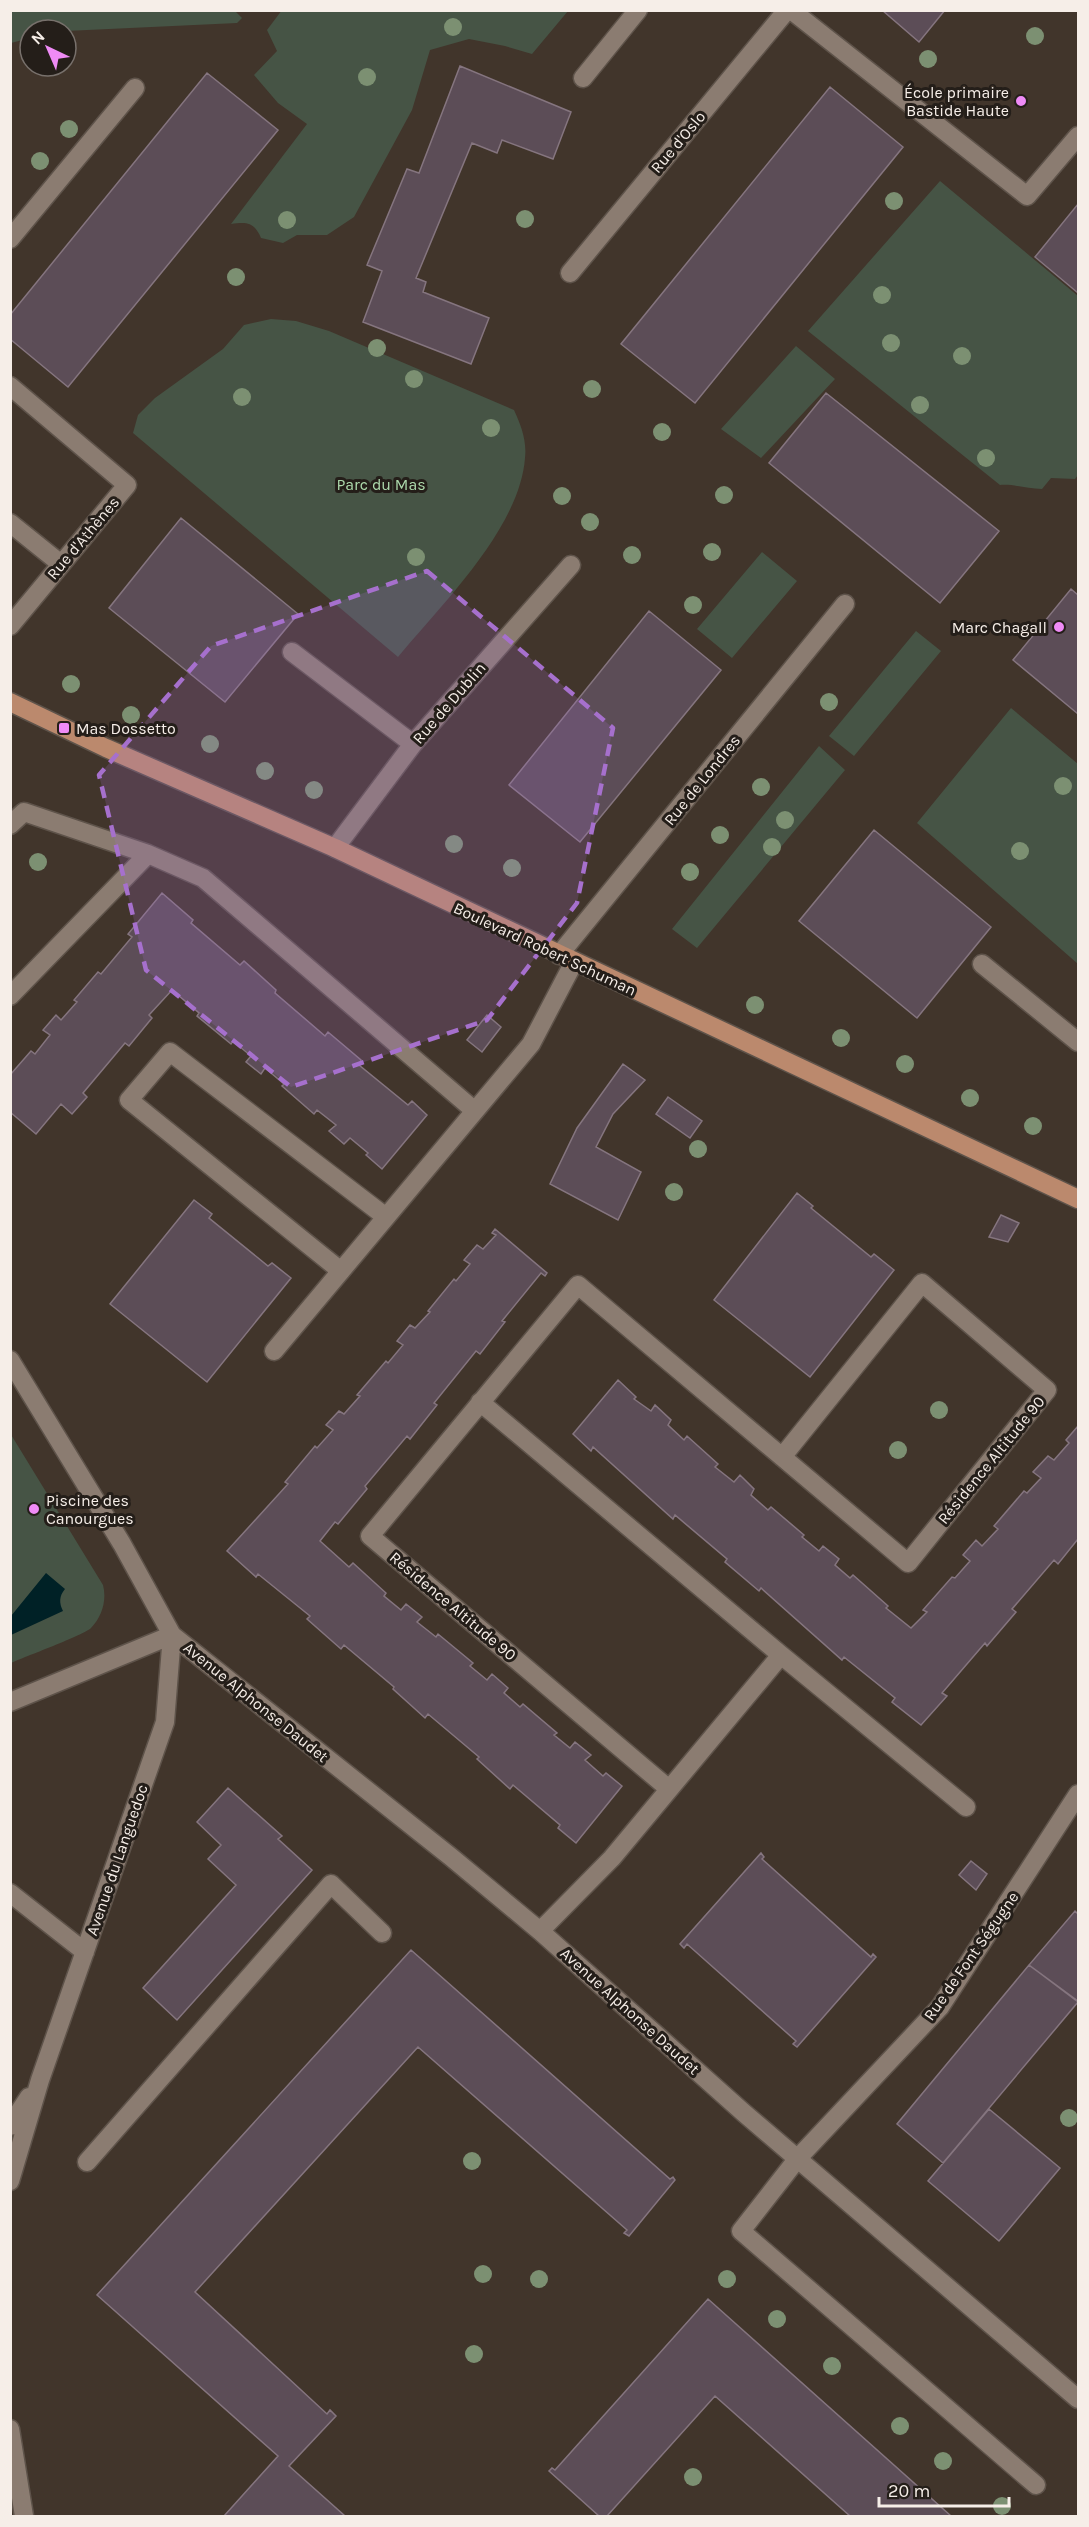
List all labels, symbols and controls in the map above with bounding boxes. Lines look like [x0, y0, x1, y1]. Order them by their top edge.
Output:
north arrow [18, 18, 78, 78]
text: N [27, 27, 49, 48]
place label: École primaire Bastide Haute [904, 83, 1009, 120]
marker: École primaire Bastide Haute [1014, 94, 1028, 108]
street label: Rue d'Oslo [647, 107, 709, 177]
park label: Parc du Mas [336, 475, 426, 494]
street label: Rue d'Athènes [43, 493, 123, 583]
place label: Marc Chagall [952, 618, 1047, 637]
marker: Marc Chagall [1052, 620, 1066, 634]
street label: Rue de Dublin [408, 658, 490, 748]
place label: Mas Dossetto [76, 719, 176, 738]
marker: Mas Dossetto [57, 721, 71, 735]
street label: Rue de Londres [660, 731, 744, 829]
street label: Boulevard Robert Schuman [451, 898, 639, 1000]
street label: Résidence Altitude 90 [934, 1392, 1048, 1528]
place label: Piscine des Canourgues [46, 1491, 134, 1528]
marker: Piscine des Canourgues [27, 1502, 41, 1516]
street label: Résidence Altitude 90 [386, 1548, 520, 1664]
street label: Avenue Alphonse Daudet [180, 1638, 332, 1766]
street label: Avenue du Languedoc [82, 1782, 152, 1938]
street label: Rue de Font Ségugne [919, 1888, 1023, 2024]
street label: Avenue Alphonse Daudet [556, 1943, 704, 2079]
scale bar [879, 2470, 1010, 2508]
text: 20 m [888, 2480, 930, 2502]

